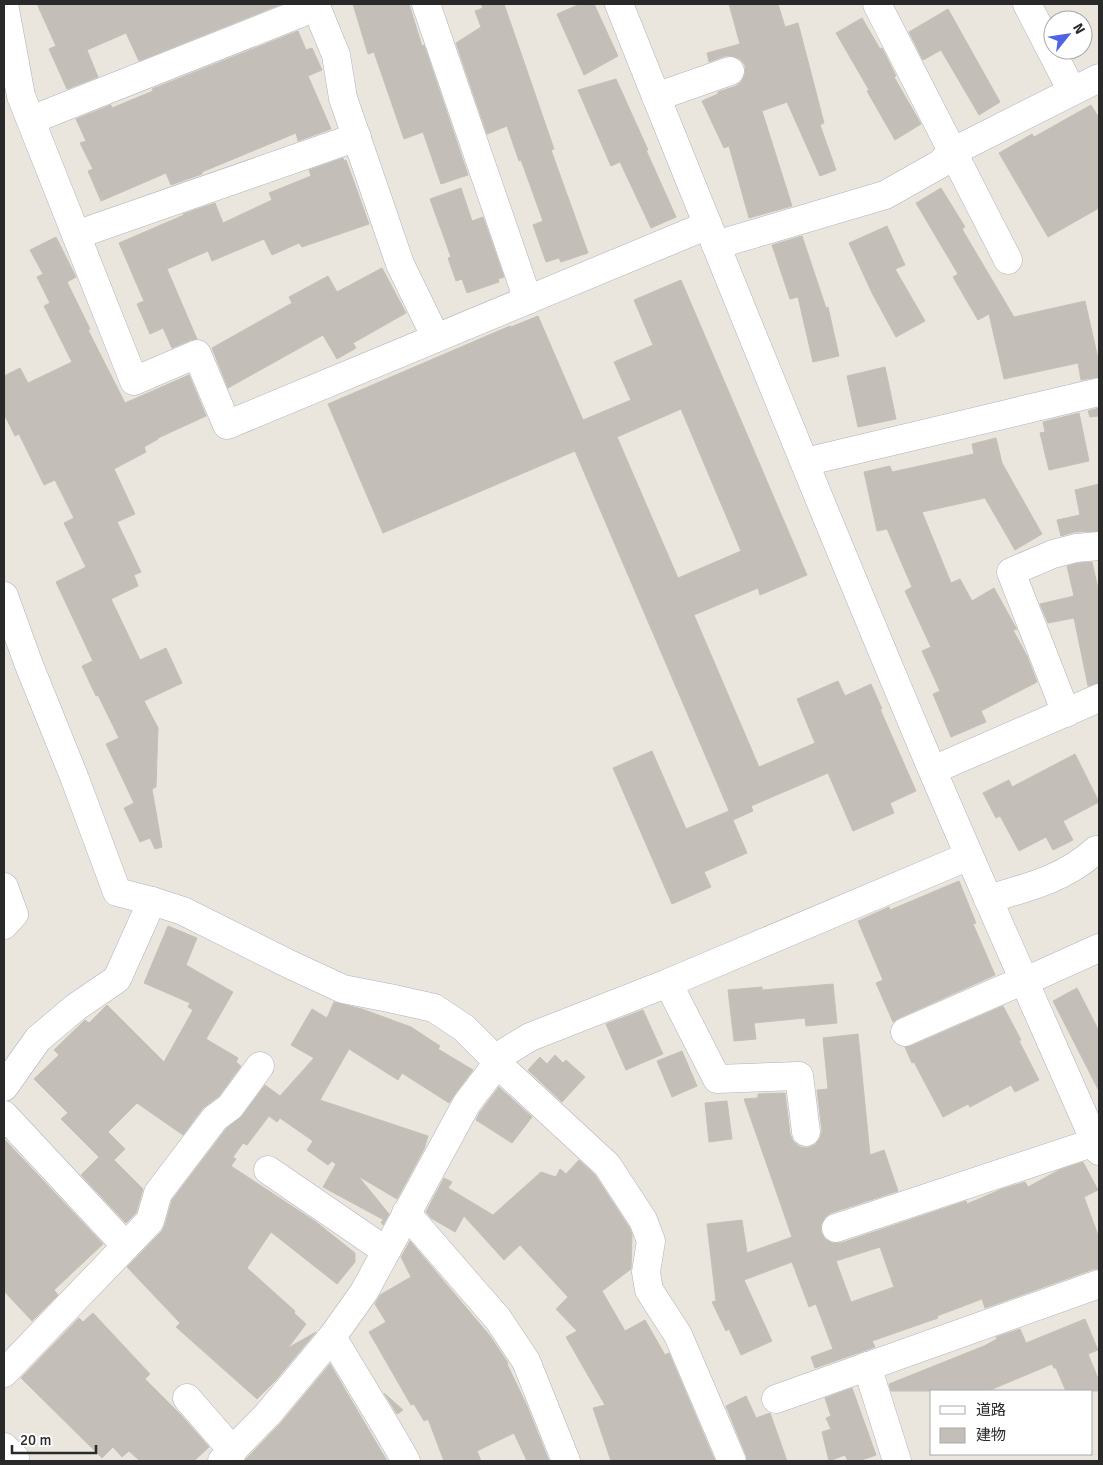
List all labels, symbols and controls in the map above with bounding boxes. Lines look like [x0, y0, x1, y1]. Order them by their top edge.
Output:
north arrow [1043, 10, 1093, 60]
text: N [1069, 20, 1089, 37]
legend [930, 1390, 1093, 1455]
text: 道路 [976, 1401, 1006, 1419]
scale bar [12, 1422, 96, 1454]
text: 建物 [976, 1426, 1006, 1444]
text: 20 m [20, 1431, 51, 1449]

